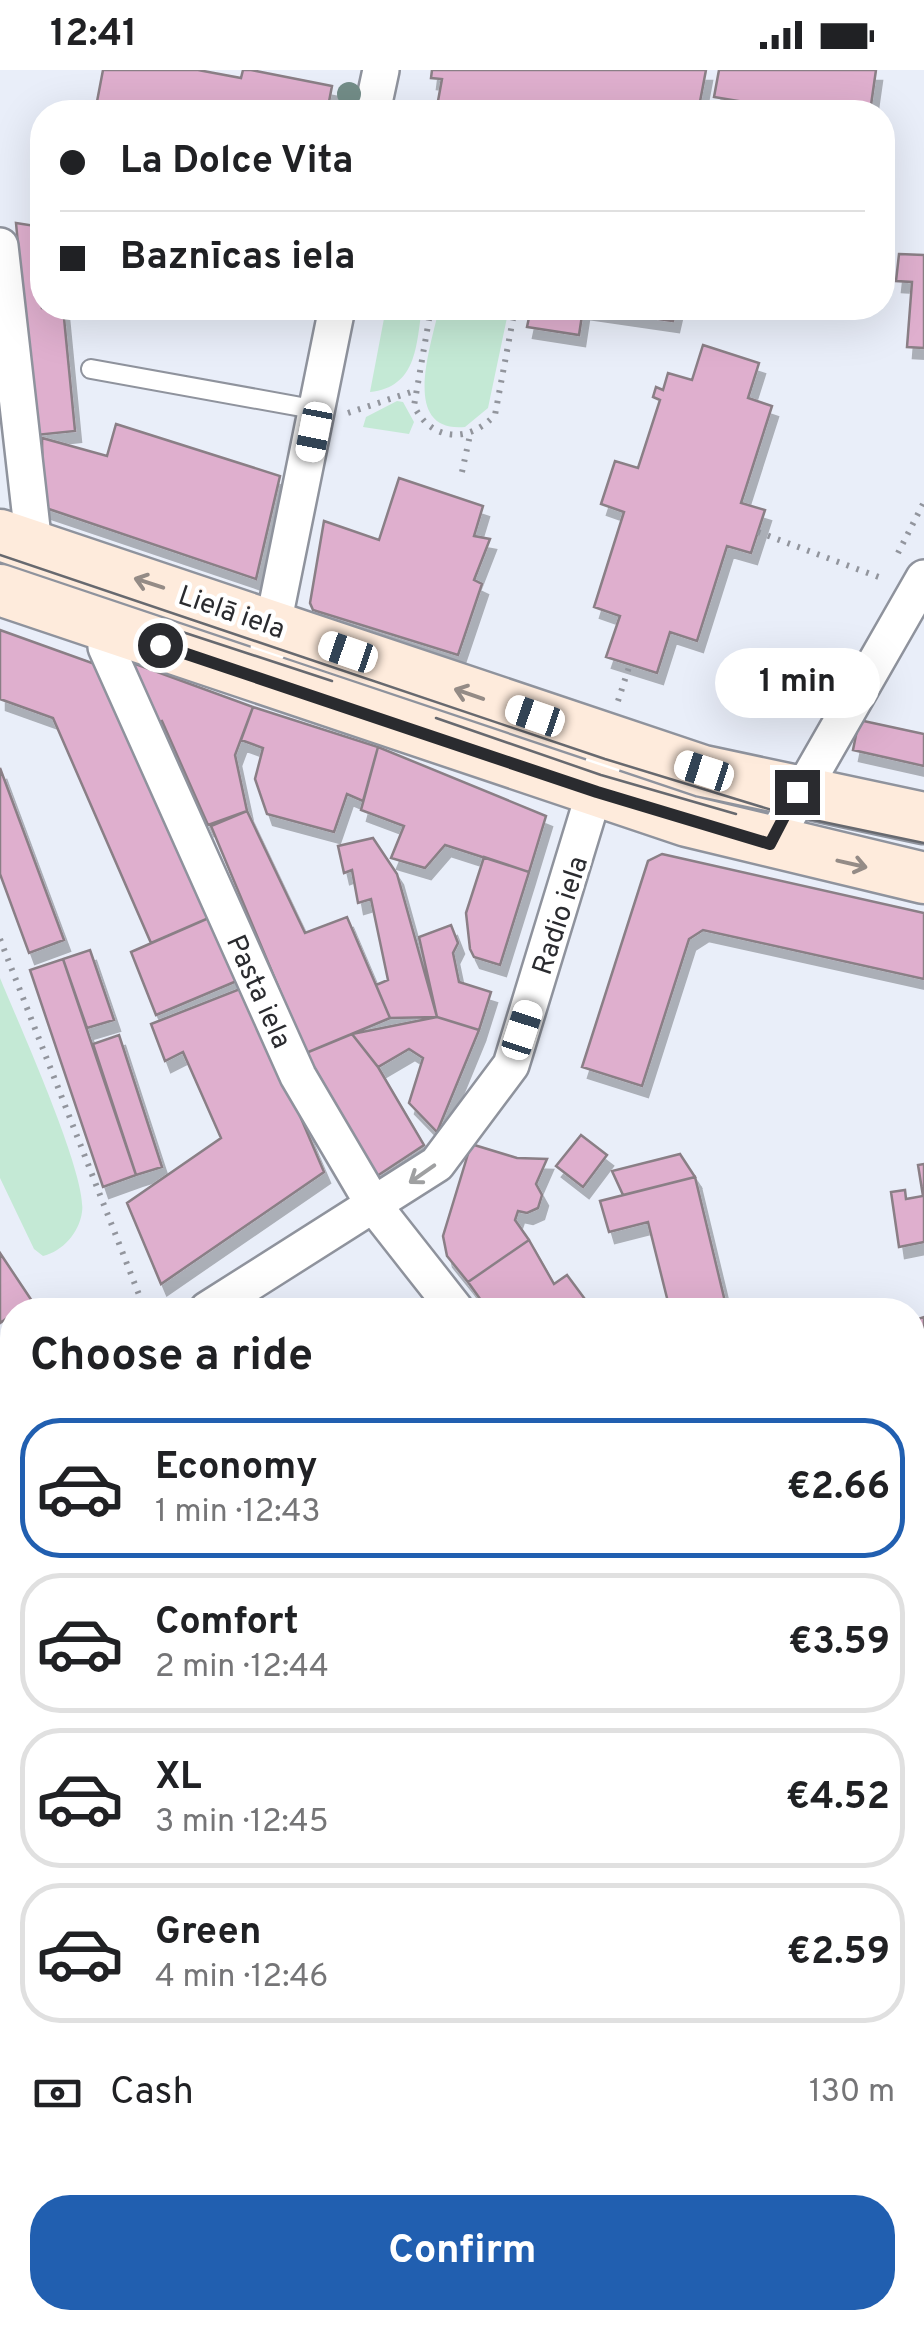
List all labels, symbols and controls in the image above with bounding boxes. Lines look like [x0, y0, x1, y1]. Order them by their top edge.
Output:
text: 12:41 [50, 11, 137, 60]
text: La Dolce Vita [120, 138, 353, 187]
text: Baznīcas iela [120, 234, 356, 283]
car [294, 400, 334, 464]
one-way arrow [135, 573, 166, 591]
street label: Lielā iela [173, 579, 289, 649]
route start [138, 623, 183, 668]
car [315, 628, 381, 676]
callout: 1 min [714, 647, 880, 717]
text: 1 min [759, 663, 836, 703]
one-way arrow [454, 684, 485, 702]
car [502, 692, 568, 740]
car [671, 747, 737, 795]
route end [775, 770, 820, 815]
street label: Radio iela [526, 852, 598, 980]
one-way arrow [836, 856, 868, 874]
street label: Pasta iela [216, 930, 298, 1055]
car [498, 997, 546, 1063]
one-way arrow [409, 1163, 437, 1184]
text: Choose a ride [30, 1329, 313, 1386]
icon: car [35, 1443, 125, 1533]
text: Economy [155, 1444, 317, 1493]
text: €2.66 [787, 1464, 890, 1513]
text: 1 min · 12:43 [155, 1493, 321, 1533]
icon: car [35, 1598, 125, 1688]
text: Comfort [155, 1599, 299, 1648]
text: €3.59 [788, 1619, 890, 1668]
text: 2 min · 12:44 [155, 1648, 329, 1688]
icon: car [35, 1753, 125, 1843]
text: XL [155, 1754, 202, 1803]
text: €4.52 [786, 1774, 890, 1823]
text: 3 min · 12:45 [155, 1803, 329, 1843]
icon: car [35, 1908, 125, 1998]
text: Green [155, 1909, 261, 1958]
text: €2.59 [787, 1929, 890, 1978]
text: 4 min · 12:46 [155, 1958, 328, 1998]
icon: cash [30, 2066, 85, 2121]
text: Cash [110, 2069, 194, 2118]
text: 130 m [809, 2073, 895, 2113]
button: Confirm [30, 2195, 895, 2310]

